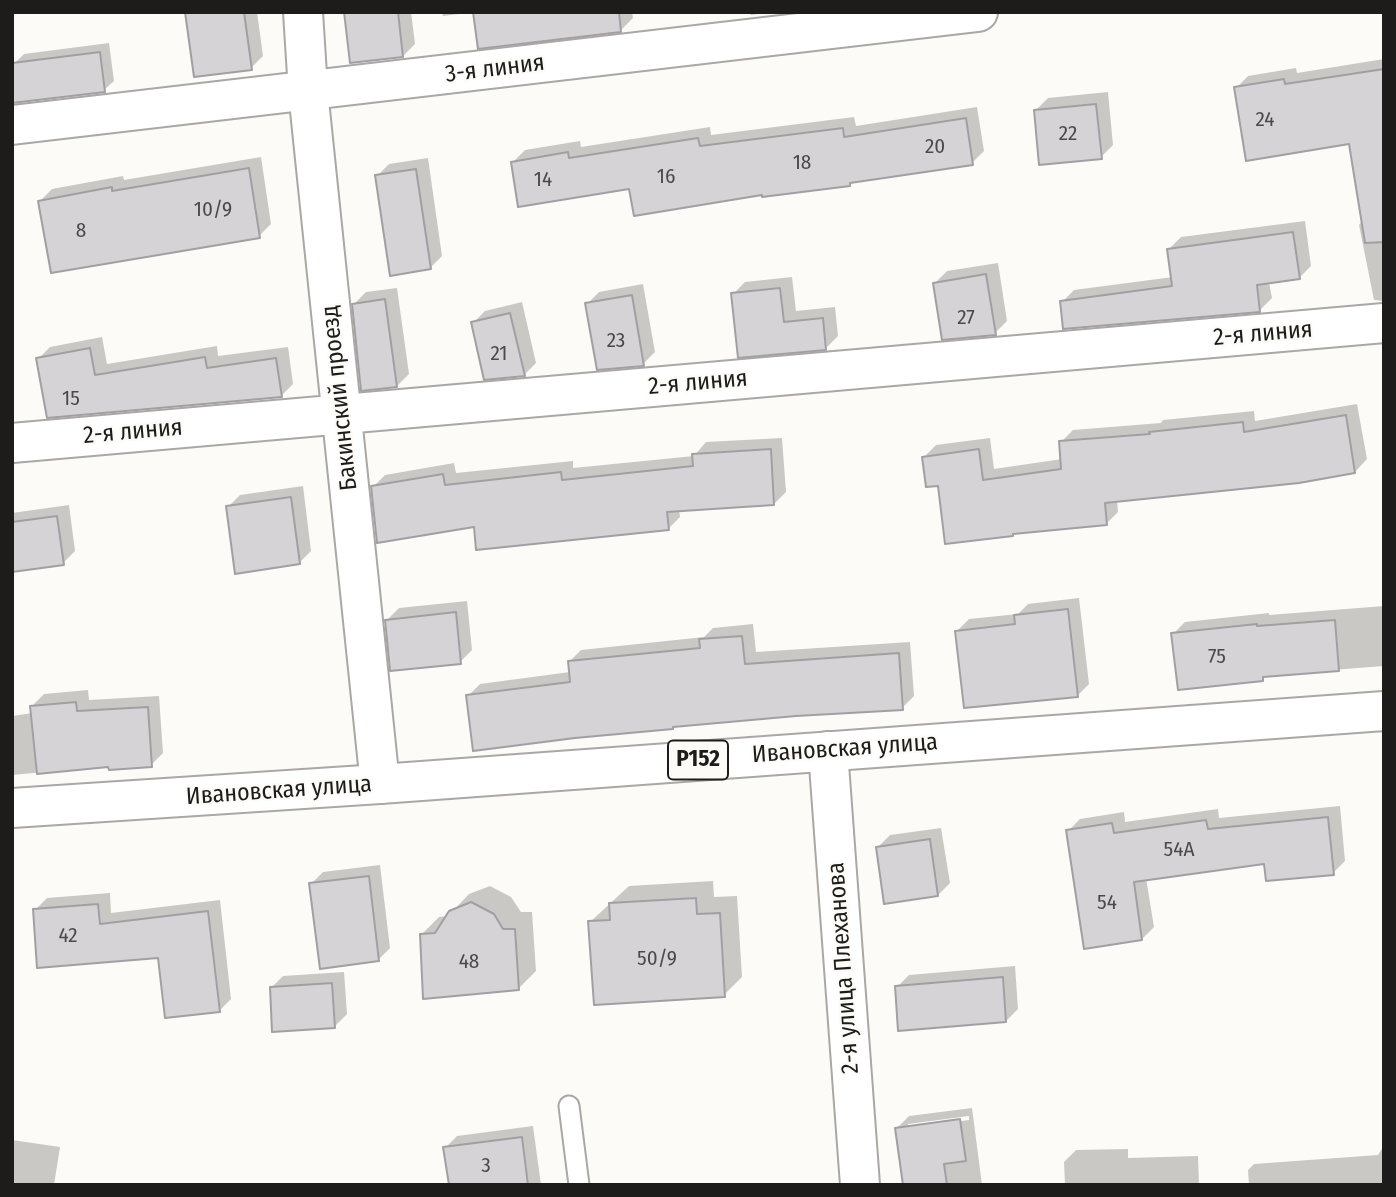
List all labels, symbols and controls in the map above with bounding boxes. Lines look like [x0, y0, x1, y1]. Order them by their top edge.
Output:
street label: 3-я линия [444, 49, 546, 89]
house number: 24 [1255, 107, 1275, 133]
house number: 22 [1059, 121, 1077, 147]
house number: 20 [925, 134, 945, 160]
house number: 18 [793, 150, 811, 176]
house number: 16 [657, 164, 675, 190]
house number: 14 [534, 167, 552, 193]
house number: 10/9 [194, 197, 232, 223]
house number: 8 [76, 218, 86, 244]
street label: Бакинский проезд [316, 304, 364, 492]
house number: 27 [957, 305, 975, 331]
street label: 2-я линия [1212, 315, 1314, 353]
house number: 23 [607, 328, 625, 354]
house number: 21 [491, 341, 507, 367]
street label: 2-я линия [647, 364, 749, 402]
house number: 15 [62, 386, 80, 412]
street label: 2-я линия [82, 413, 184, 451]
house number: 75 [1208, 644, 1226, 670]
street label: Ивановская улица [751, 728, 939, 770]
road number: Р152 [668, 740, 728, 780]
street label: Ивановская улица [185, 770, 373, 812]
house number: 54А [1164, 837, 1194, 863]
street label: 2-я улица Плеханова [822, 861, 866, 1075]
house number: 54 [1097, 890, 1117, 916]
house number: 42 [58, 923, 78, 949]
house number: 50/9 [637, 946, 677, 972]
house number: 48 [459, 949, 479, 975]
house number: 3 [481, 1153, 491, 1179]

